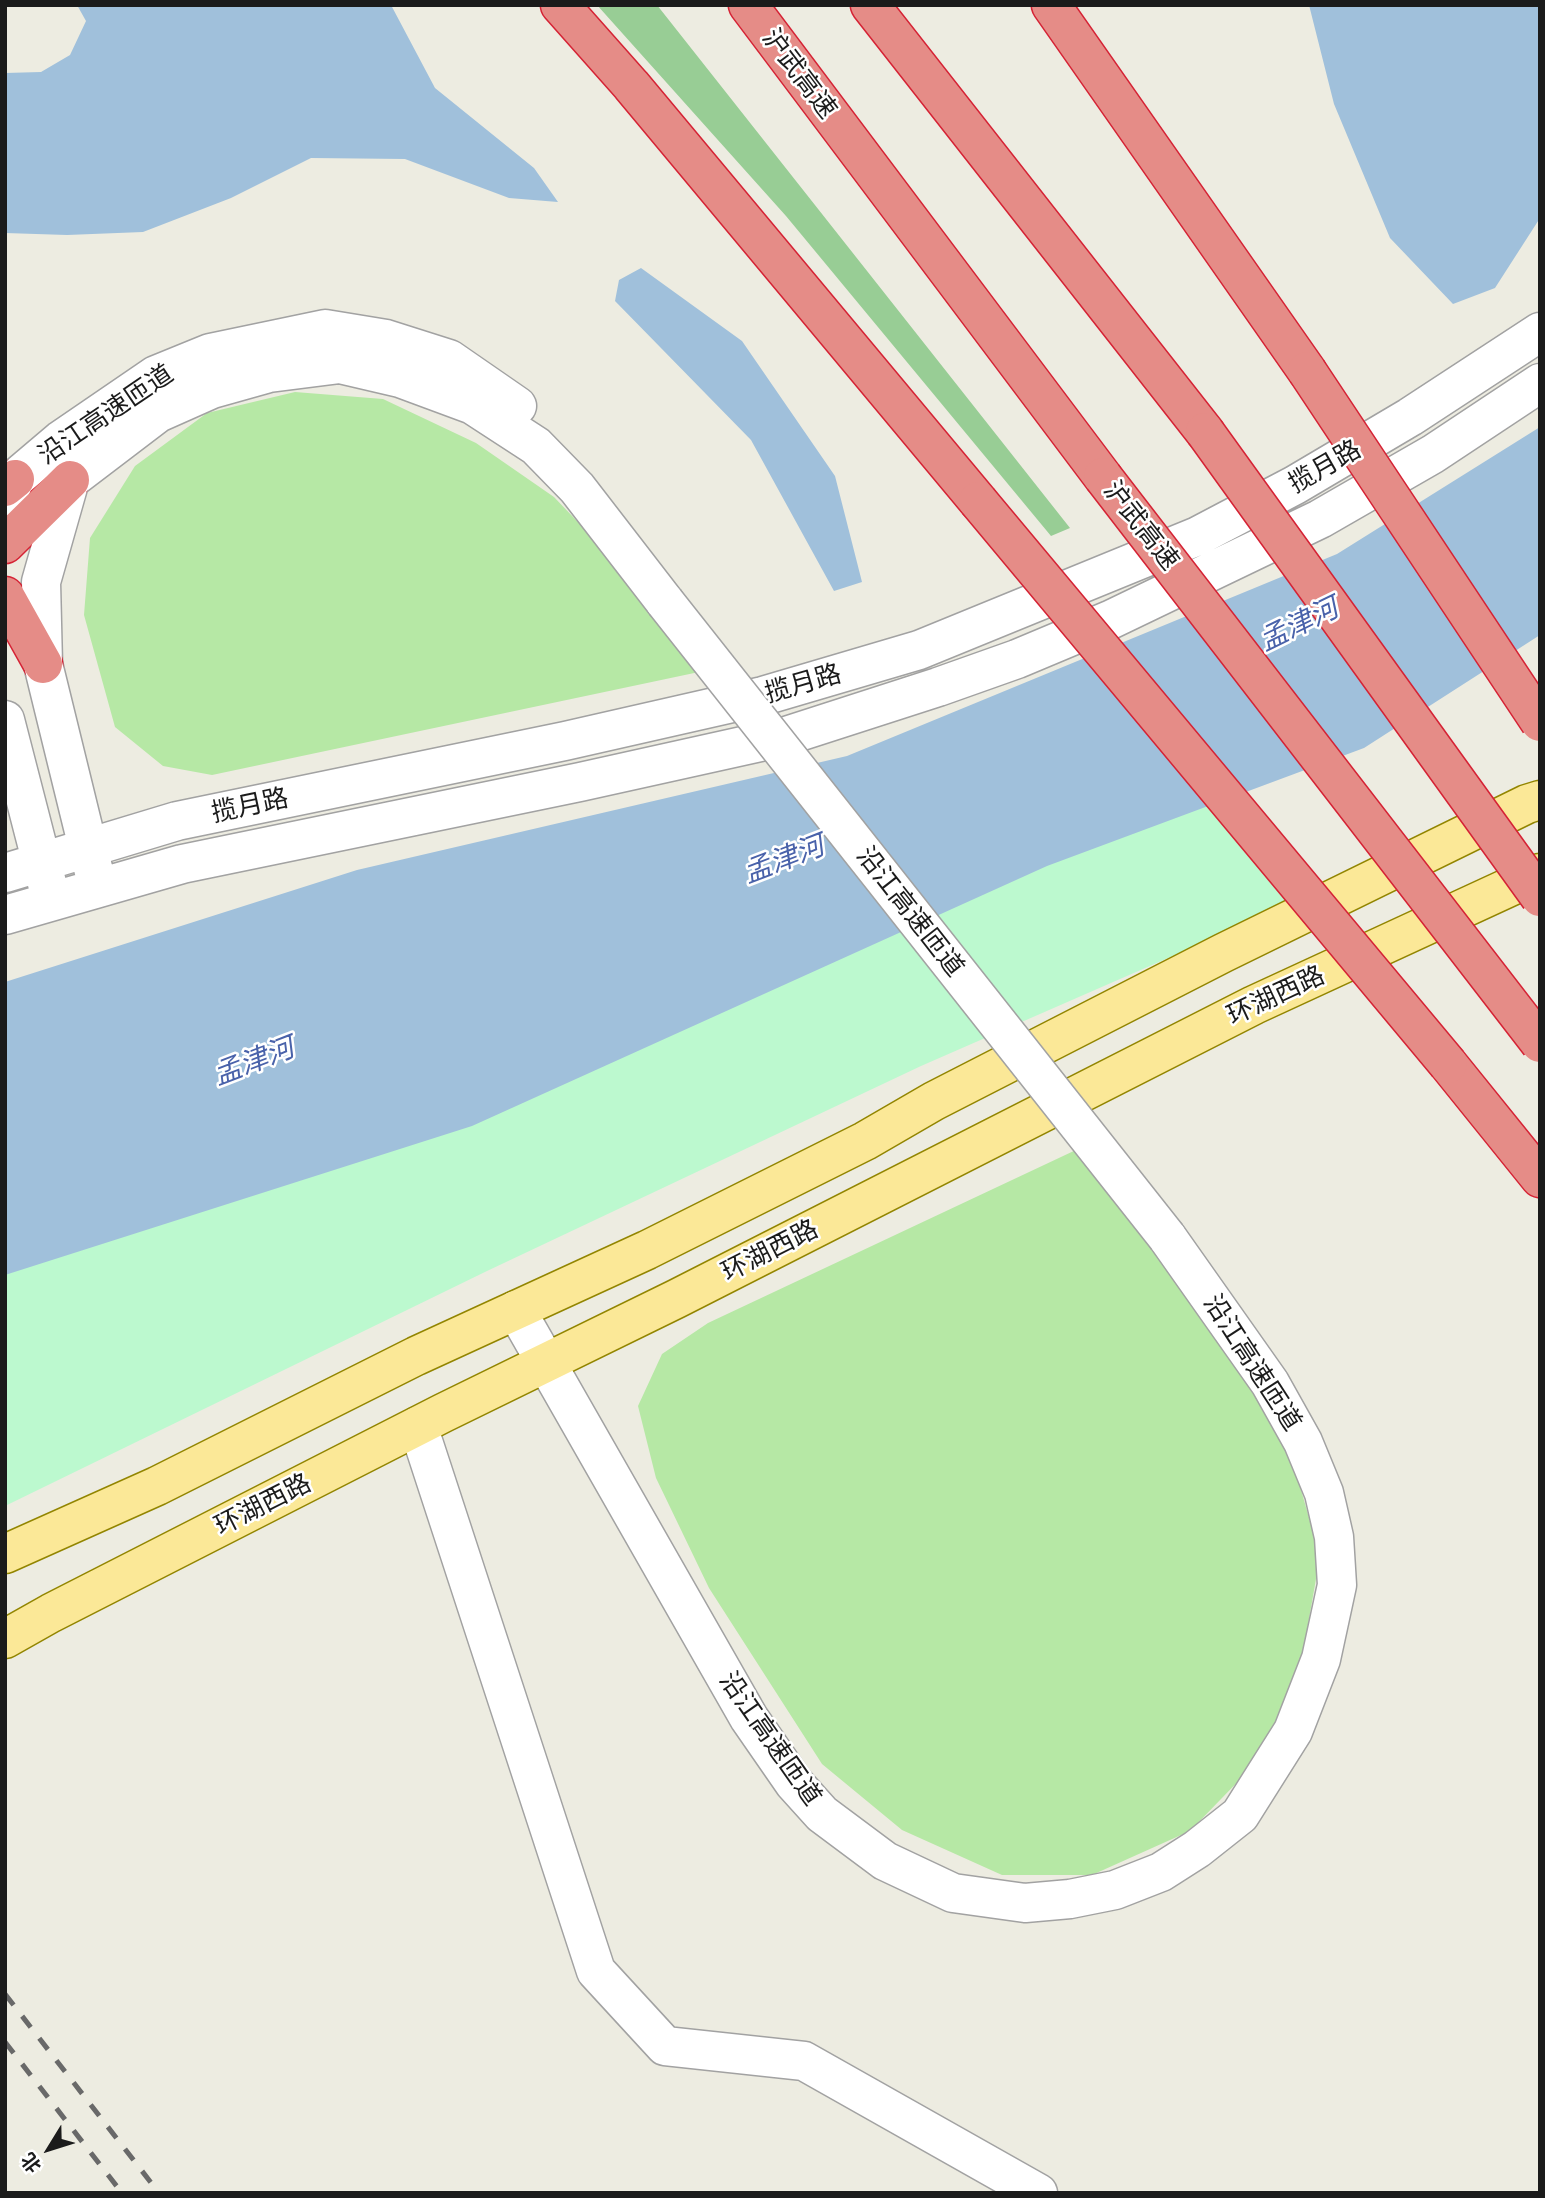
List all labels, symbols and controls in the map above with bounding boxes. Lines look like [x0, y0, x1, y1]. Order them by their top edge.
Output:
street label: 沪武高速 [755, 23, 843, 125]
street label: 沿江高速匝道 [33, 358, 179, 472]
street label: 揽月路 [1283, 434, 1367, 500]
street label: 沪武高速 [1097, 475, 1185, 577]
water label: 孟津河 [1254, 591, 1344, 659]
street label: 揽月路 [761, 658, 845, 710]
street label: 揽月路 [209, 783, 291, 829]
water label: 孟津河 [739, 829, 829, 891]
street label: 沿江高速匝道 [850, 841, 970, 983]
street label: 环湖西路 [1222, 960, 1330, 1032]
water label: 孟津河 [209, 1031, 299, 1093]
street label: 环湖西路 [717, 1213, 823, 1289]
street label: 沿江高速匝道 [1196, 1289, 1308, 1437]
street label: 环湖西路 [210, 1467, 316, 1543]
street label: 沿江高速匝道 [712, 1666, 828, 1812]
north arrow [14, 2114, 84, 2184]
text: 北 [19, 2149, 45, 2176]

